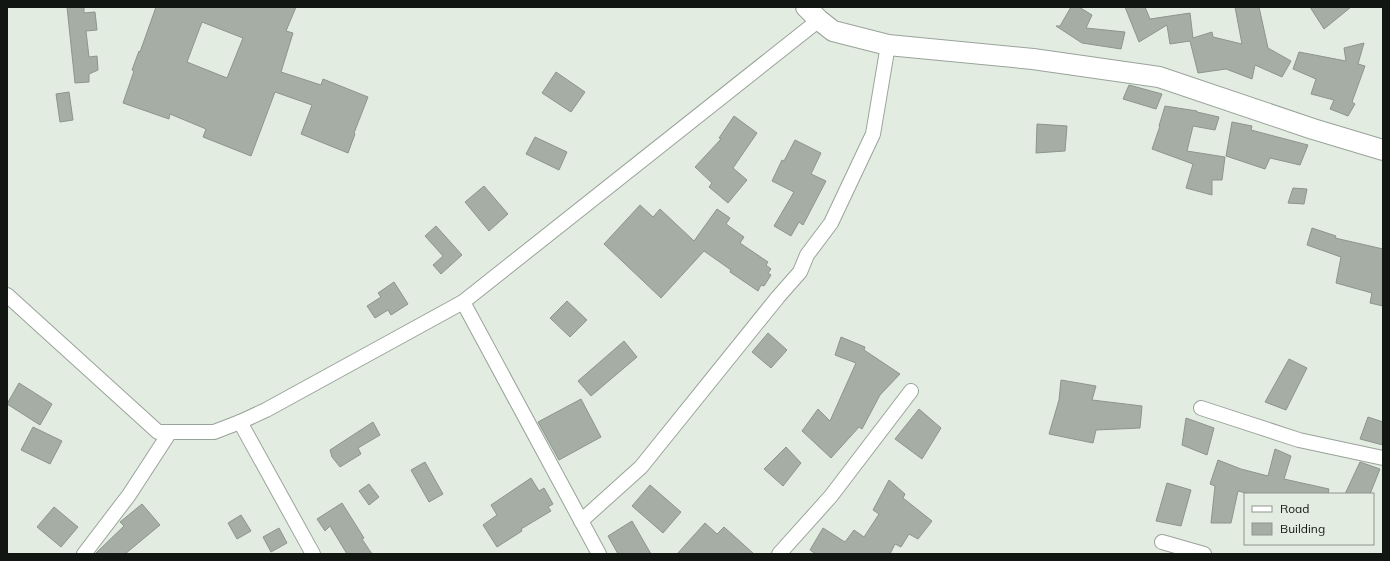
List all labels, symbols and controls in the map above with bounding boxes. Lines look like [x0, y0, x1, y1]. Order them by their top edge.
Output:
legend [1244, 493, 1374, 545]
text: Road [1280, 501, 1309, 516]
text: Building [1280, 521, 1325, 536]

